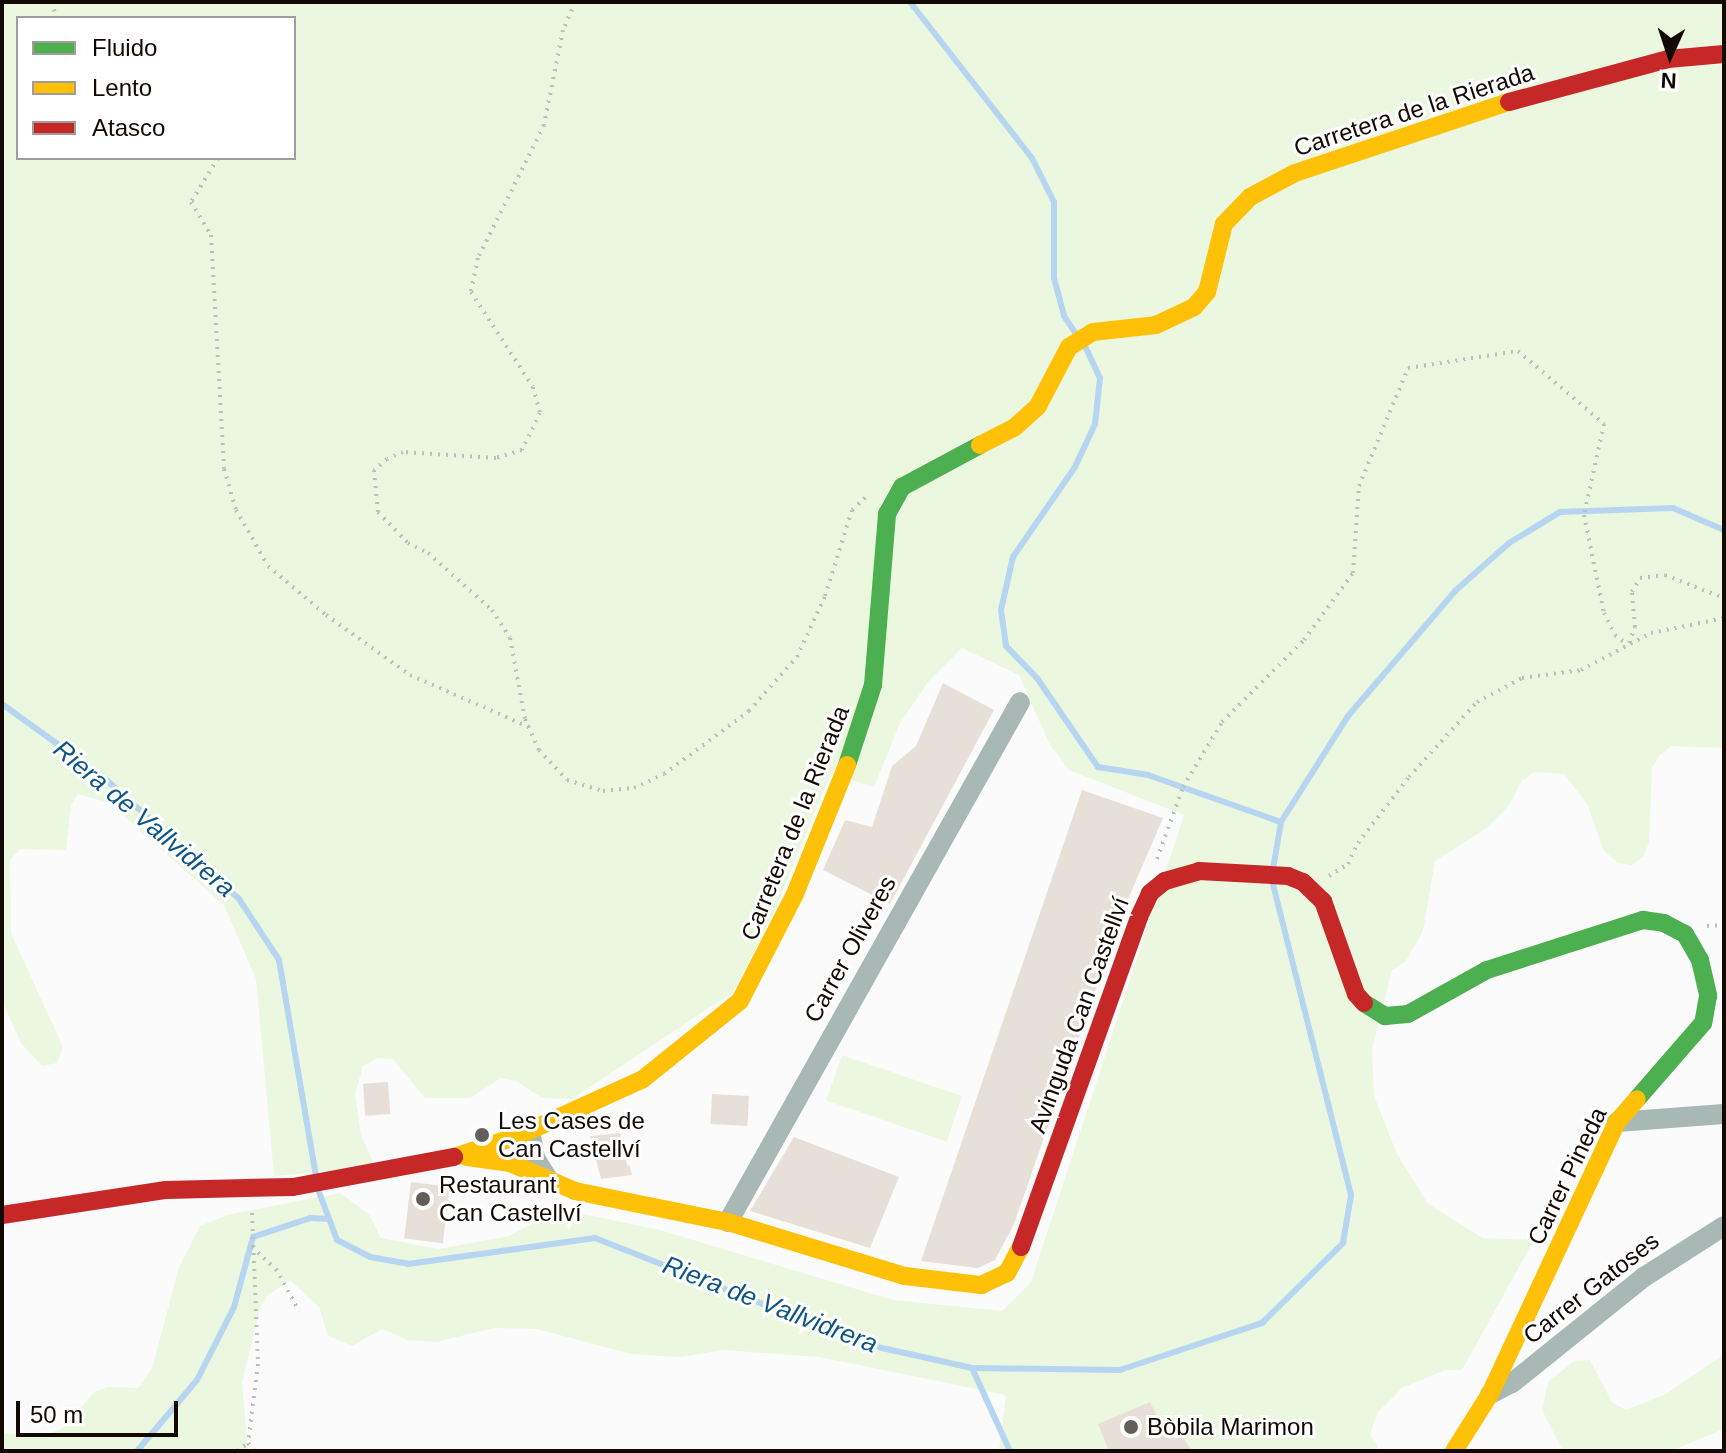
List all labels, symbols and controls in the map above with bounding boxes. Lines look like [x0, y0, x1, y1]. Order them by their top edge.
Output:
legend [16, 16, 296, 160]
north arrow [1630, 16, 1710, 96]
text: Fluido [92, 34, 157, 61]
street label: Carretera de la Rierada [1290, 58, 1538, 162]
text: N [1660, 68, 1677, 93]
text: Lento [92, 74, 152, 101]
text: Atasco [92, 114, 165, 141]
street label: Carretera de la Rierada [735, 701, 855, 945]
water label: Riera de Vallvidrera [47, 734, 241, 904]
street label: Carrer Oliveres [798, 871, 902, 1027]
street label: Avinguda Can Castellví [1023, 893, 1135, 1137]
street label: Carrer Pineda [1521, 1103, 1613, 1249]
place label: Les Cases de Can Castellví [498, 1107, 645, 1163]
marker: Les Cases de Can Castellví [473, 1126, 491, 1144]
place label: Restaurant Can Castellví [439, 1171, 582, 1227]
marker: Restaurant Can Castellví [414, 1190, 432, 1208]
street label: Carrer Gatoses [1517, 1226, 1665, 1350]
water label: Riera de Vallvidrera [658, 1250, 882, 1360]
scale bar [20, 1385, 182, 1435]
text: 50 m [30, 1401, 83, 1428]
place label: Bòbila Marimon [1147, 1413, 1314, 1441]
marker: Bòbila Marimon [1122, 1418, 1140, 1436]

